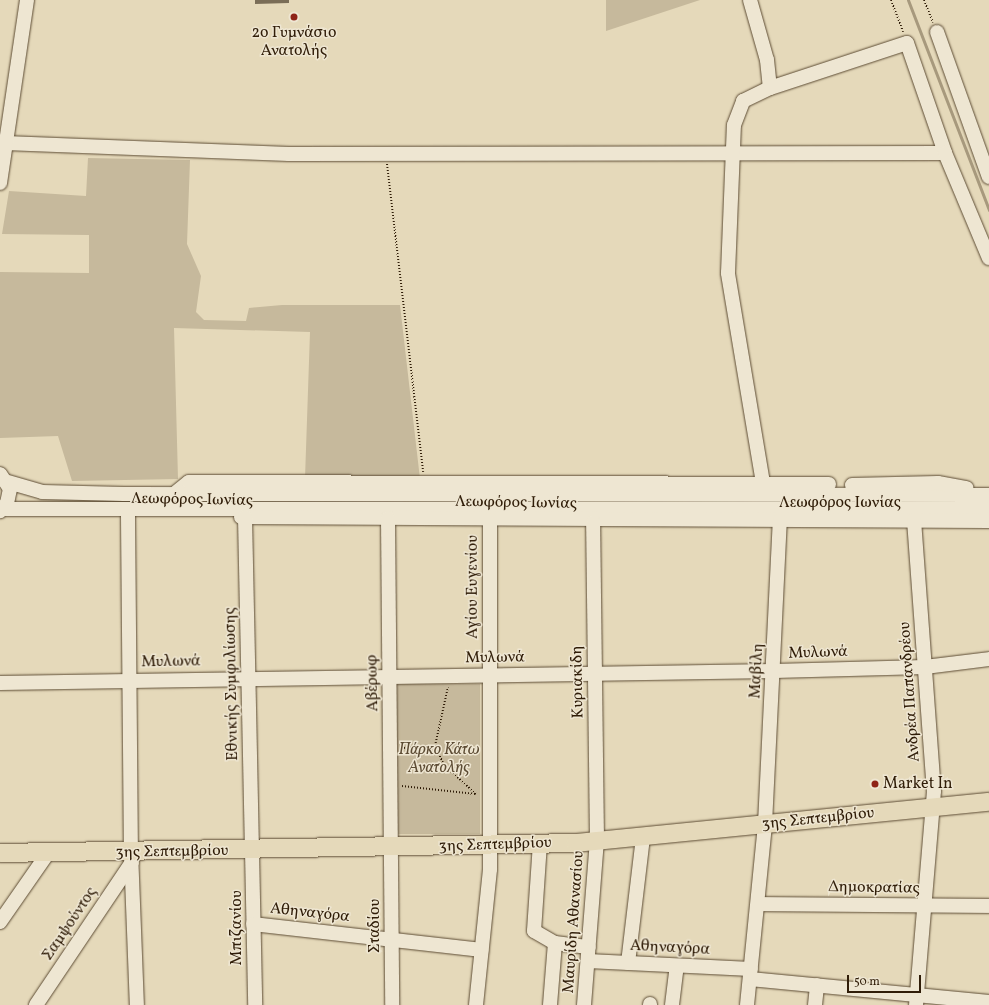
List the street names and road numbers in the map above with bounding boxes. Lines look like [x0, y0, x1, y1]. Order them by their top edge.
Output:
street label: Λεωφόρος Ιωνίας [131, 489, 253, 511]
street label: Λεωφόρος Ιωνίας [455, 492, 577, 514]
street label: Λεωφόρος Ιωνίας [779, 493, 901, 513]
street label: Αγίου Ευγενίου [463, 535, 483, 639]
street label: Εθνικής Συμφιλίωσης [221, 607, 243, 761]
street label: Ανδρέα Παπανδρέου [896, 621, 924, 763]
street label: Μυλωνά [788, 642, 848, 664]
street label: Μαβίλη [746, 643, 768, 699]
street label: Κυριακίδη [568, 645, 588, 719]
street label: Μυλωνά [465, 648, 525, 668]
street label: Μυλωνά [141, 652, 201, 672]
street label: Αβέρωφ [363, 654, 383, 712]
street label: 3ης Σεπτεμβρίου [761, 804, 875, 834]
street label: 3ης Σεπτεμβρίου [438, 833, 552, 857]
street label: 3ης Σεπτεμβρίου [115, 841, 229, 863]
street label: Μαυρίδη Αθανασίου [559, 850, 589, 994]
street label: Δημοκρατίας [828, 878, 920, 898]
street label: Σαμψούντος [38, 884, 102, 964]
street label: Μπιζανίου [227, 890, 247, 966]
street label: Αθηναγόρα [269, 899, 351, 927]
street label: Σταδίου [365, 899, 385, 953]
street label: Αθηναγόρα [630, 936, 710, 960]

